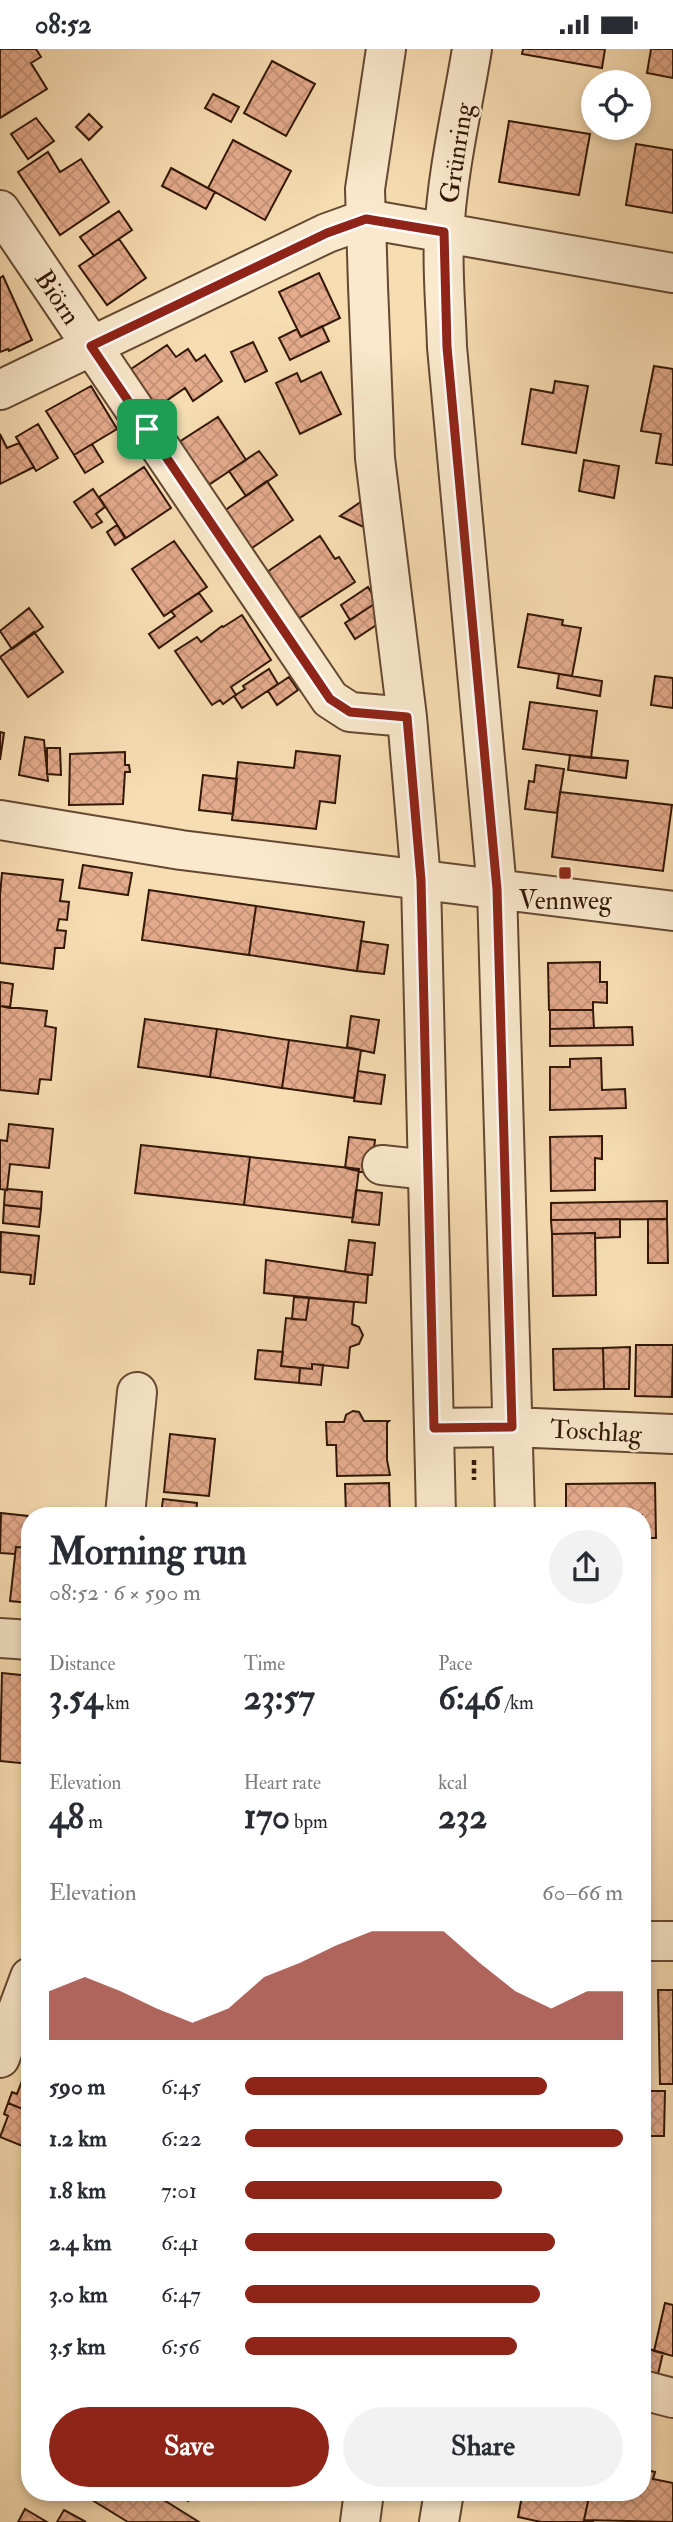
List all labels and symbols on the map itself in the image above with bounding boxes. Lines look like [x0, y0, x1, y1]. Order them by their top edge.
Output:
street label: Grünring [433, 99, 481, 206]
street label: Biörn [27, 264, 87, 331]
pin [117, 399, 177, 459]
marker: Vennweg [557, 865, 573, 881]
place label: Vennweg [518, 885, 613, 917]
street label: Toschlag [549, 1414, 644, 1450]

